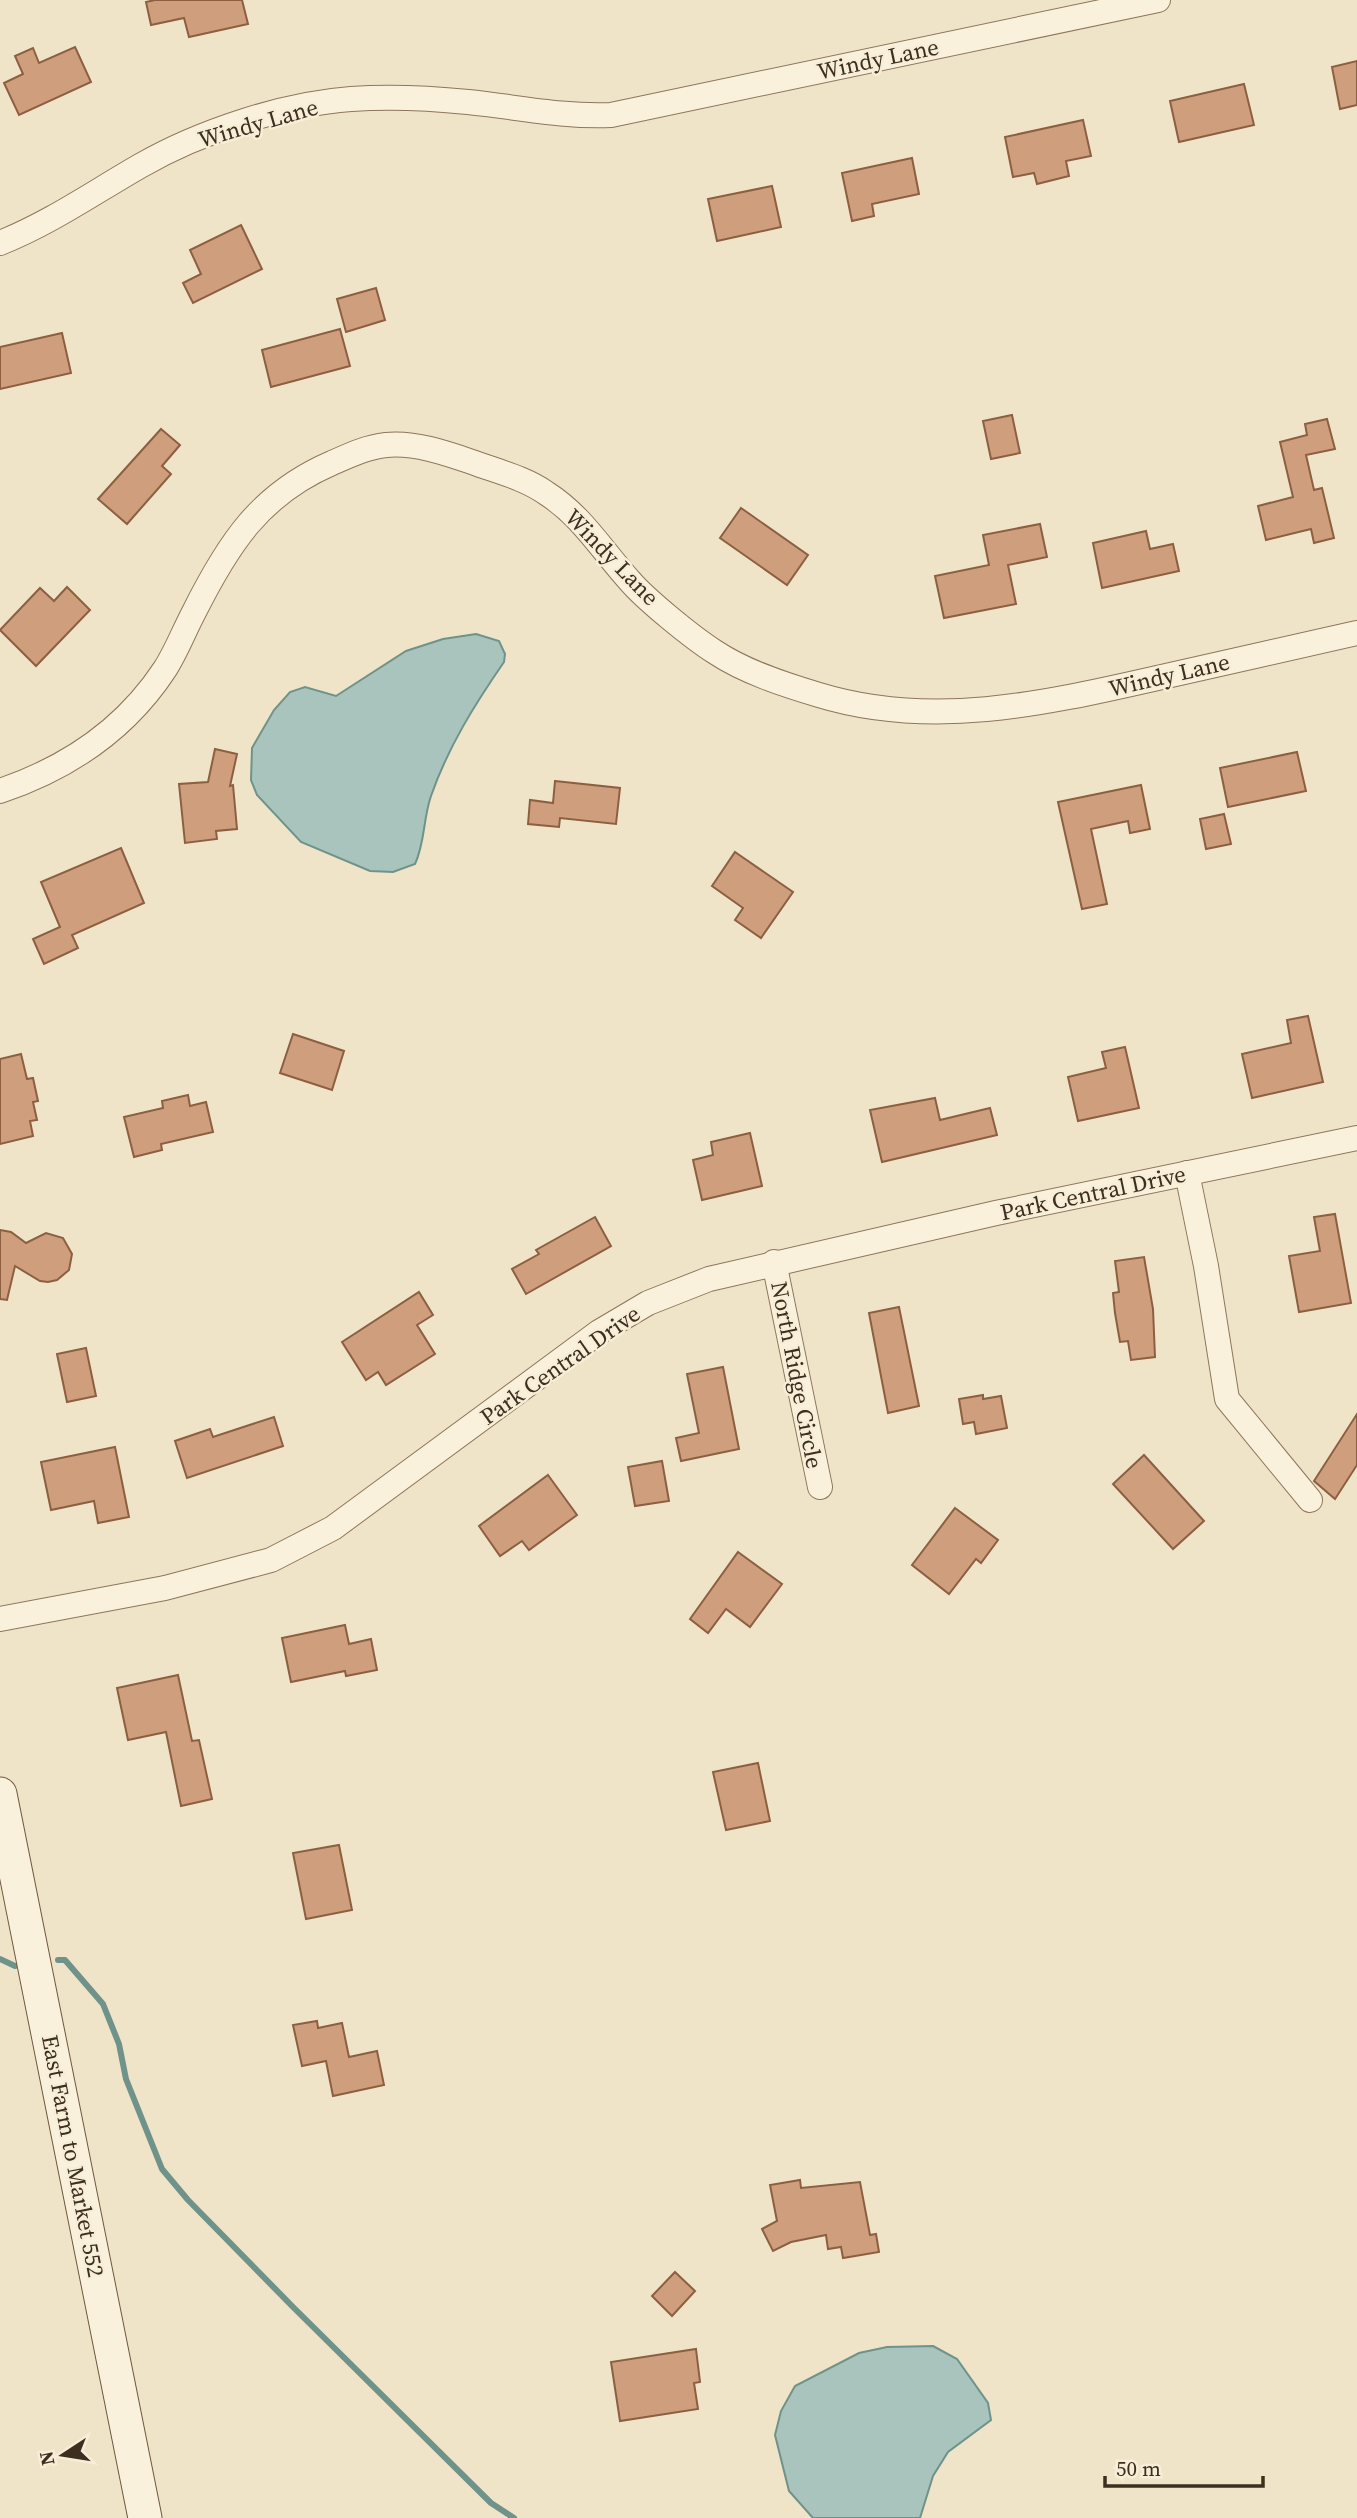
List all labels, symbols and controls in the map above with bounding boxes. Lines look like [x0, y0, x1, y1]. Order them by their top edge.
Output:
street label: Windy Lane [814, 31, 942, 87]
street label: Windy Lane [194, 91, 322, 155]
street label: Windy Lane [558, 502, 666, 612]
street label: Windy Lane [1105, 646, 1233, 704]
street label: Park Central Drive [997, 1158, 1189, 1228]
street label: North Ridge Circle [763, 1279, 831, 1471]
street label: Park Central Drive [473, 1298, 647, 1432]
street label: East Farm to Market 552 [34, 2032, 112, 2280]
north arrow [28, 2420, 98, 2490]
scale bar [1105, 2444, 1262, 2488]
text: N [32, 2449, 61, 2468]
text: 50 m [1116, 2454, 1161, 2483]

